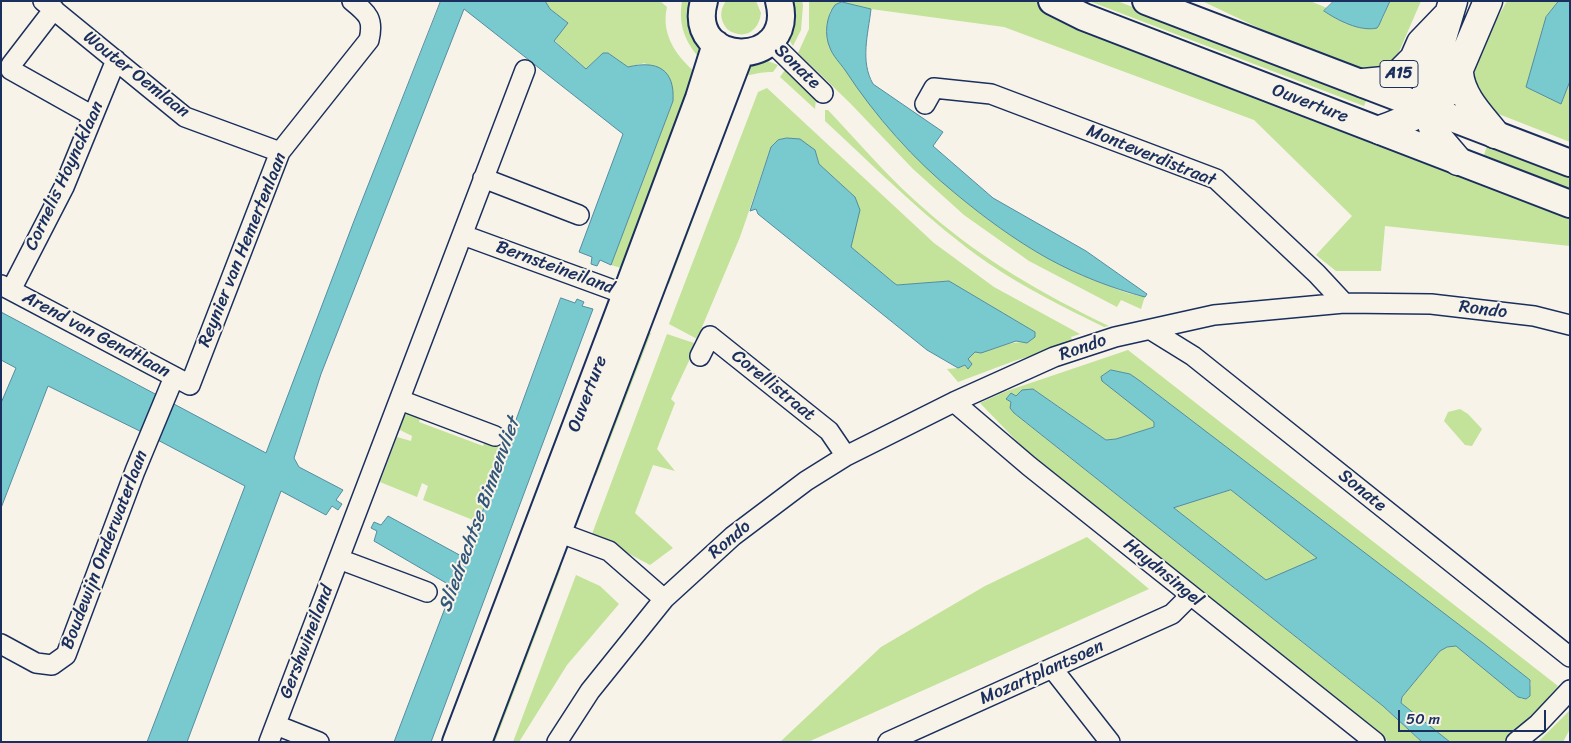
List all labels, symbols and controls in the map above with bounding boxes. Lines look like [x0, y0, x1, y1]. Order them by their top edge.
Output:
street label: Wouter Oemlaan [79, 27, 193, 123]
street label: Sonate [769, 40, 825, 94]
road number: A15 [1380, 61, 1418, 88]
street label: Ouverture [1269, 80, 1351, 128]
street label: Cornelis Hoyncklaan [21, 98, 109, 254]
street label: Monteverdistraat [1083, 120, 1219, 192]
street label: Reynier van Hemertenlaan [194, 150, 292, 350]
street label: Bernsteineiland [493, 237, 617, 299]
street label: Arend van Gendtlaan [19, 287, 173, 383]
street label: Rondo [1458, 296, 1508, 324]
street label: Rondo [1057, 330, 1109, 366]
street label: Corellistraat [727, 346, 819, 426]
street label: Ouverture [564, 353, 612, 435]
water label: Sliedrechtse Binnenvliet [434, 415, 526, 615]
street label: Boudewijn Onderwaterlaan [57, 448, 153, 652]
street label: Sonate [1334, 465, 1390, 517]
street label: Rondo [705, 516, 755, 564]
street label: Haydnsingel [1119, 534, 1207, 612]
street label: Gershwineiland [275, 582, 339, 702]
street label: Mozartplantsoen [976, 636, 1108, 710]
scale bar [1401, 700, 1548, 732]
text: 50 m [1406, 706, 1440, 732]

